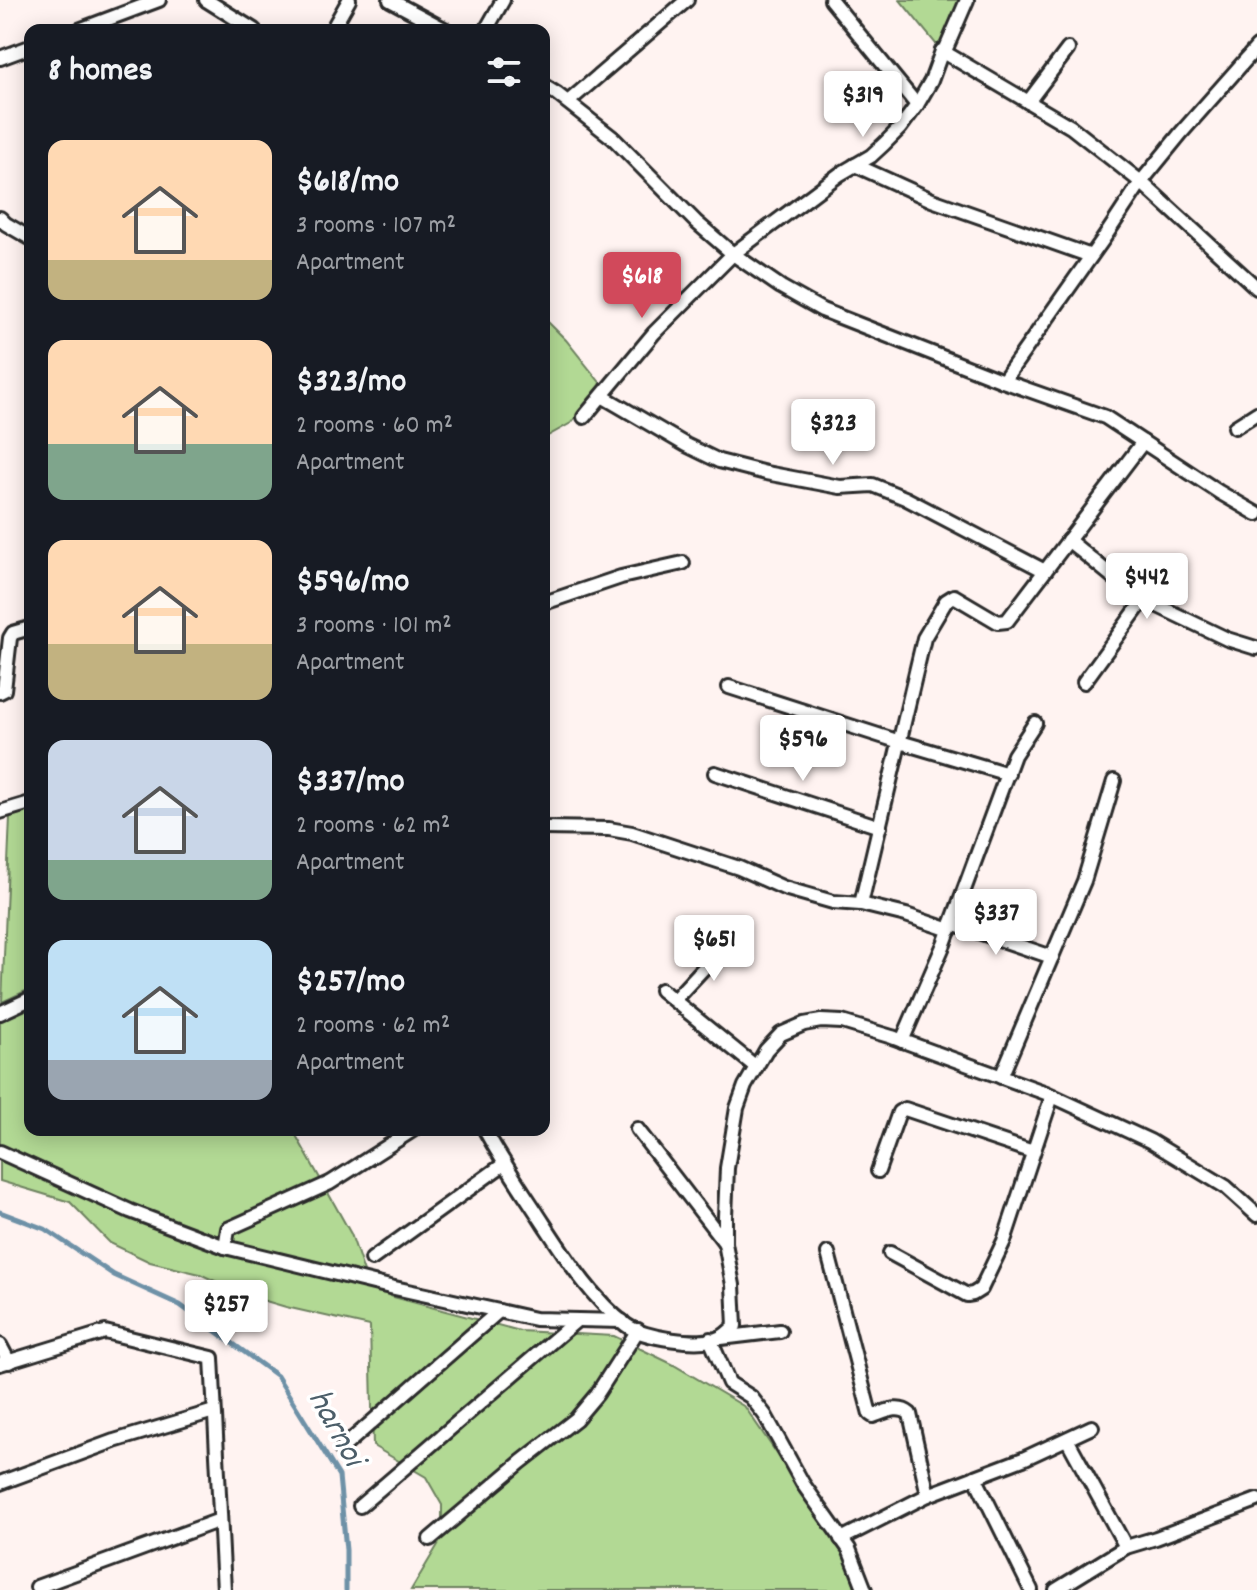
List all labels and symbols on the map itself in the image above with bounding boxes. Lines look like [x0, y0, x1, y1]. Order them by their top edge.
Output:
pin: $319 [816, 71, 910, 139]
pin: $618 [595, 252, 689, 320]
pin: $323 [786, 399, 880, 467]
pin: $442 [1100, 553, 1194, 621]
pin: $596 [756, 715, 850, 783]
pin: $337 [949, 889, 1043, 957]
pin: $651 [667, 915, 761, 983]
pin: $257 [179, 1280, 273, 1348]
water label: harnoi [293, 1382, 377, 1481]

